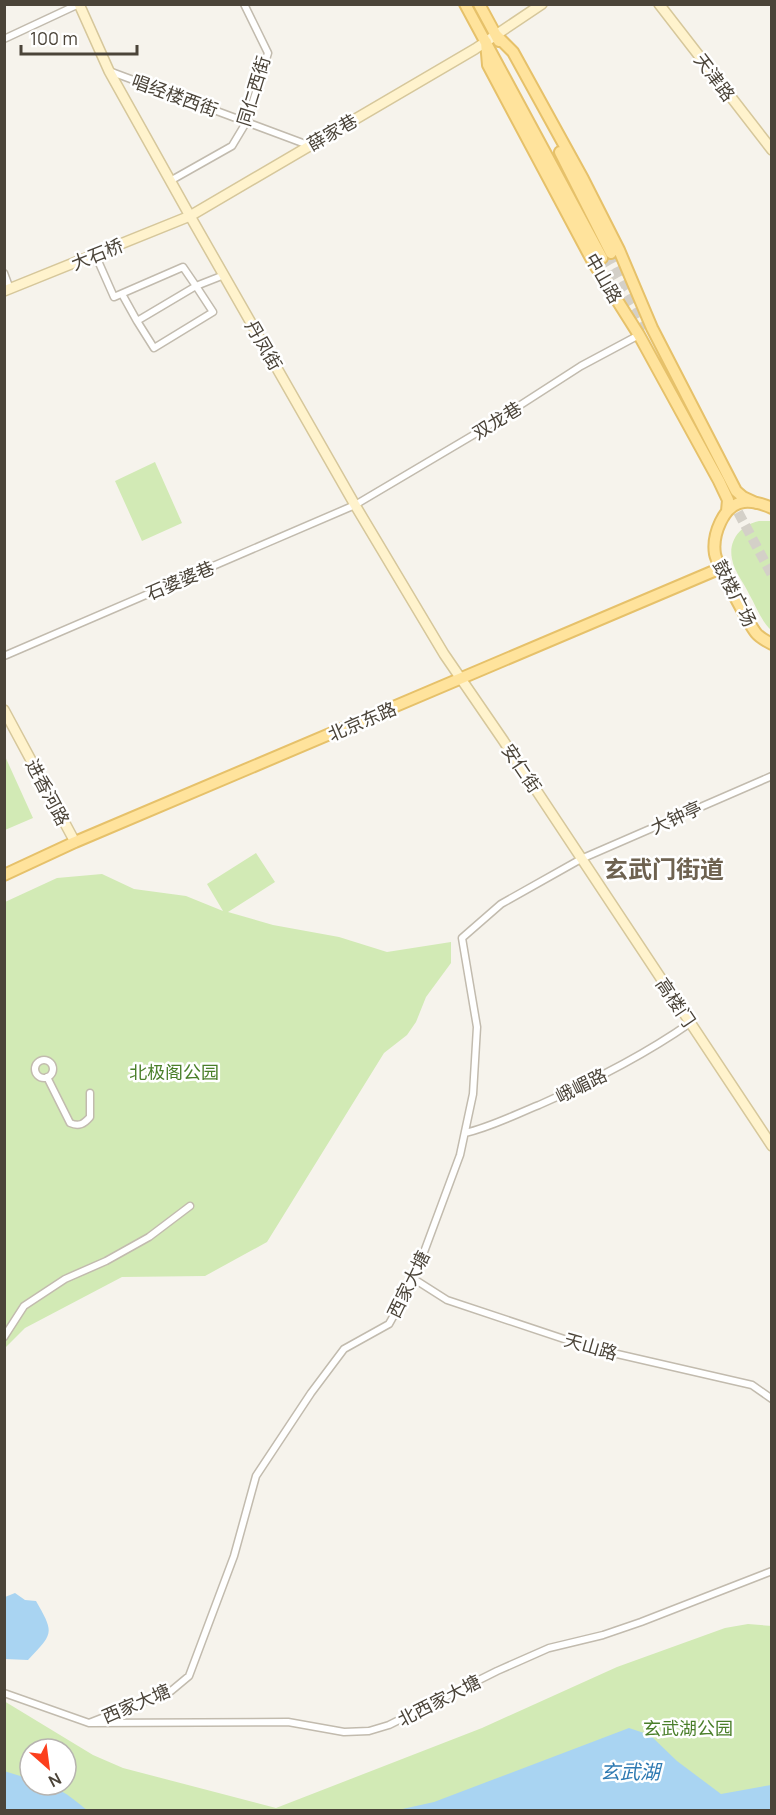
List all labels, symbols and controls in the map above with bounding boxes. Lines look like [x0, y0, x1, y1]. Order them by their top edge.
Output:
scale bar [21, 18, 136, 56]
text: 100 m [30, 26, 78, 50]
street label: 天津路 [689, 48, 741, 106]
street label: 同仁西街 [231, 53, 275, 129]
street label: 唱经楼西街 [129, 68, 221, 122]
street label: 薛家巷 [303, 108, 361, 156]
street label: 大石桥 [67, 233, 127, 275]
street label: 中山路 [580, 249, 628, 307]
street label: 丹凤街 [240, 316, 288, 374]
street label: 双龙巷 [468, 396, 526, 444]
street label: 石婆婆巷 [142, 555, 218, 605]
street label: 鼓楼广场 [708, 555, 762, 631]
street label: 北京东路 [324, 696, 400, 746]
street label: 安仁街 [497, 739, 547, 797]
street label: 进香河路 [21, 755, 75, 829]
street label: 大钟亭 [646, 795, 706, 839]
district label: 玄武门街道 [604, 852, 724, 885]
street label: 高楼门 [651, 973, 701, 1031]
park label: 北极阁公园 [129, 1060, 219, 1084]
street label: 峨嵋路 [551, 1062, 611, 1108]
street label: 西家大塘 [381, 1246, 435, 1322]
street label: 天山路 [562, 1327, 620, 1365]
street label: 北西家大塘 [393, 1669, 485, 1731]
street label: 西家大塘 [98, 1678, 174, 1728]
park label: 玄武湖公园 [643, 1716, 733, 1740]
north arrow [18, 1737, 78, 1797]
water label: 玄武湖 [600, 1758, 663, 1785]
text: N [45, 1768, 65, 1793]

